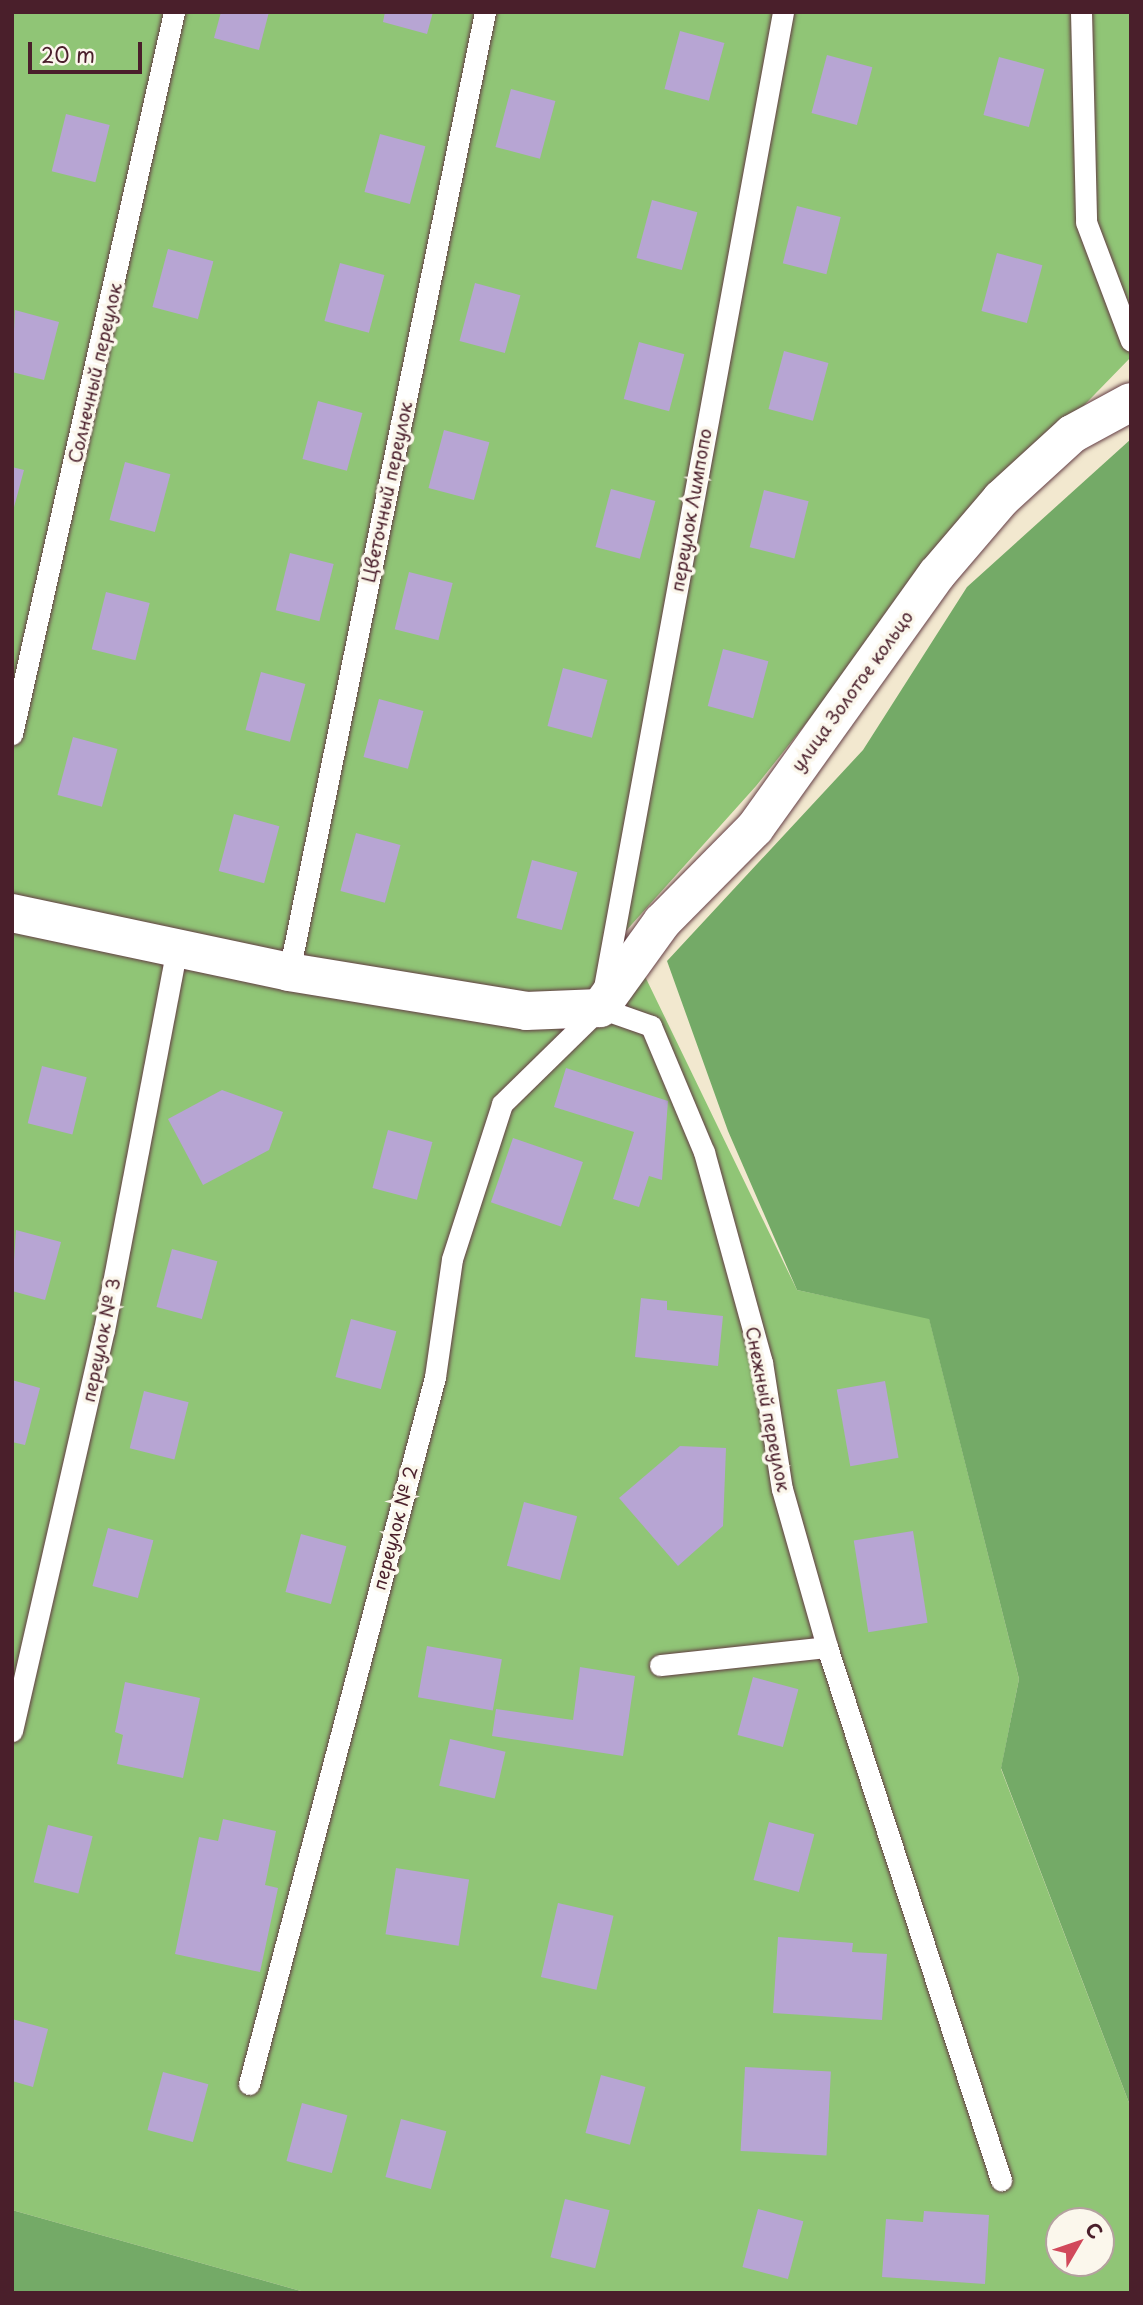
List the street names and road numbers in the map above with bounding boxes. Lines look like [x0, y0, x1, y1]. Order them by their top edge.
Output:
street label: Солнечный переулок [64, 281, 126, 465]
street label: Цветочный переулок [357, 400, 417, 584]
street label: переулок Лимпопо [666, 426, 716, 594]
street label: улица Золотое кольцо [786, 606, 918, 776]
street label: переулок № 3 [77, 1276, 125, 1404]
street label: Снежный переулок [741, 1325, 795, 1493]
street label: переулок № 2 [368, 1464, 422, 1592]

